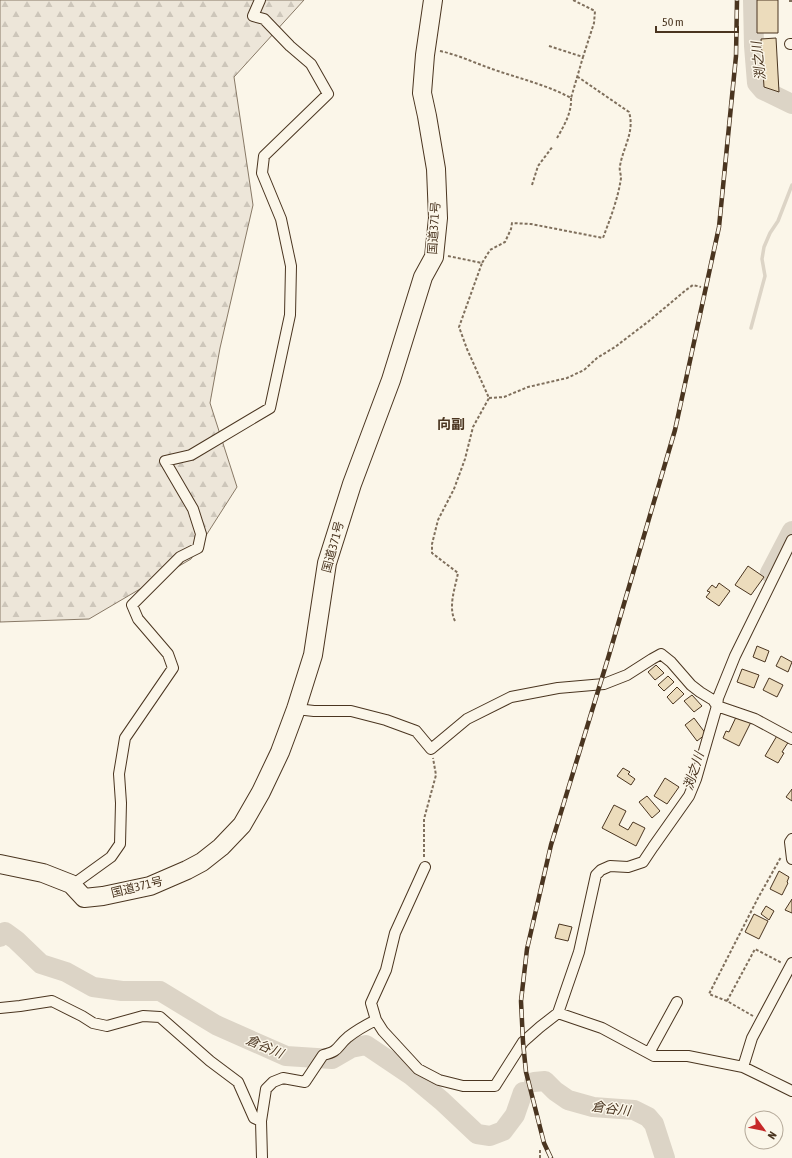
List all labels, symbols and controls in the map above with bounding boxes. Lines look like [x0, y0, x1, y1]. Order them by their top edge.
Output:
scale bar [656, 8, 738, 34]
text: 50 m [662, 15, 684, 29]
water label: 渕之川 [748, 39, 768, 81]
street label: 国道371号 [425, 201, 443, 255]
district label: 向副 [437, 416, 465, 432]
street label: 国道371号 [319, 520, 347, 574]
water label: 渕之川 [680, 748, 707, 792]
street label: 国道371号 [110, 874, 164, 900]
water label: 倉谷川 [244, 1032, 288, 1062]
water label: 倉谷川 [591, 1099, 633, 1119]
north arrow [744, 1110, 784, 1150]
text: N [766, 1129, 779, 1141]

